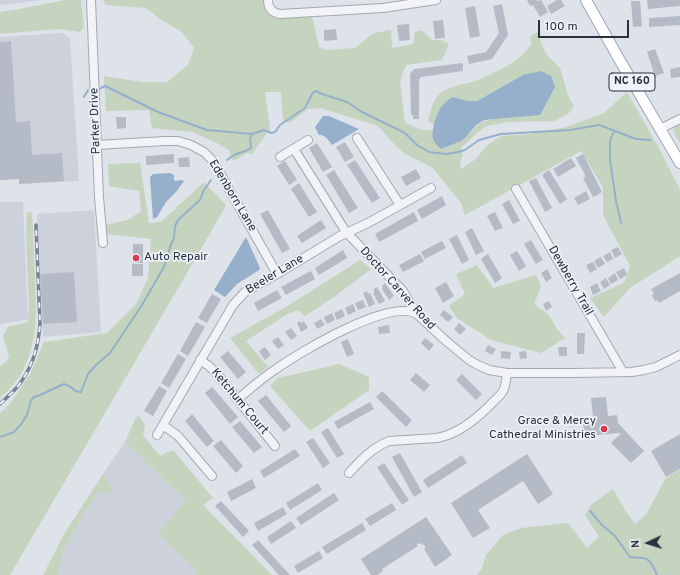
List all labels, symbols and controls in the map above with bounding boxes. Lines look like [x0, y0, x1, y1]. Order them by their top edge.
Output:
scale bar [540, 12, 631, 38]
text: 100 m [545, 19, 578, 35]
road number: NC 160 [609, 73, 655, 91]
street label: Parker Drive [88, 87, 104, 155]
street label: Edenborn Lane [205, 158, 259, 234]
street label: Dewberry Trail [544, 244, 596, 318]
street label: Doctor Carver Road [356, 245, 438, 333]
place label: Auto Repair [144, 251, 208, 265]
street label: Beeler Lane [243, 252, 307, 298]
marker: Auto Repair [131, 253, 141, 263]
street label: Ketchum Court [207, 366, 271, 438]
place label: Grace & Mercy Cathedral Ministries [489, 415, 596, 443]
marker: Grace & Mercy Cathedral Ministries [599, 424, 609, 434]
north arrow [628, 523, 668, 563]
text: N [629, 539, 643, 548]

